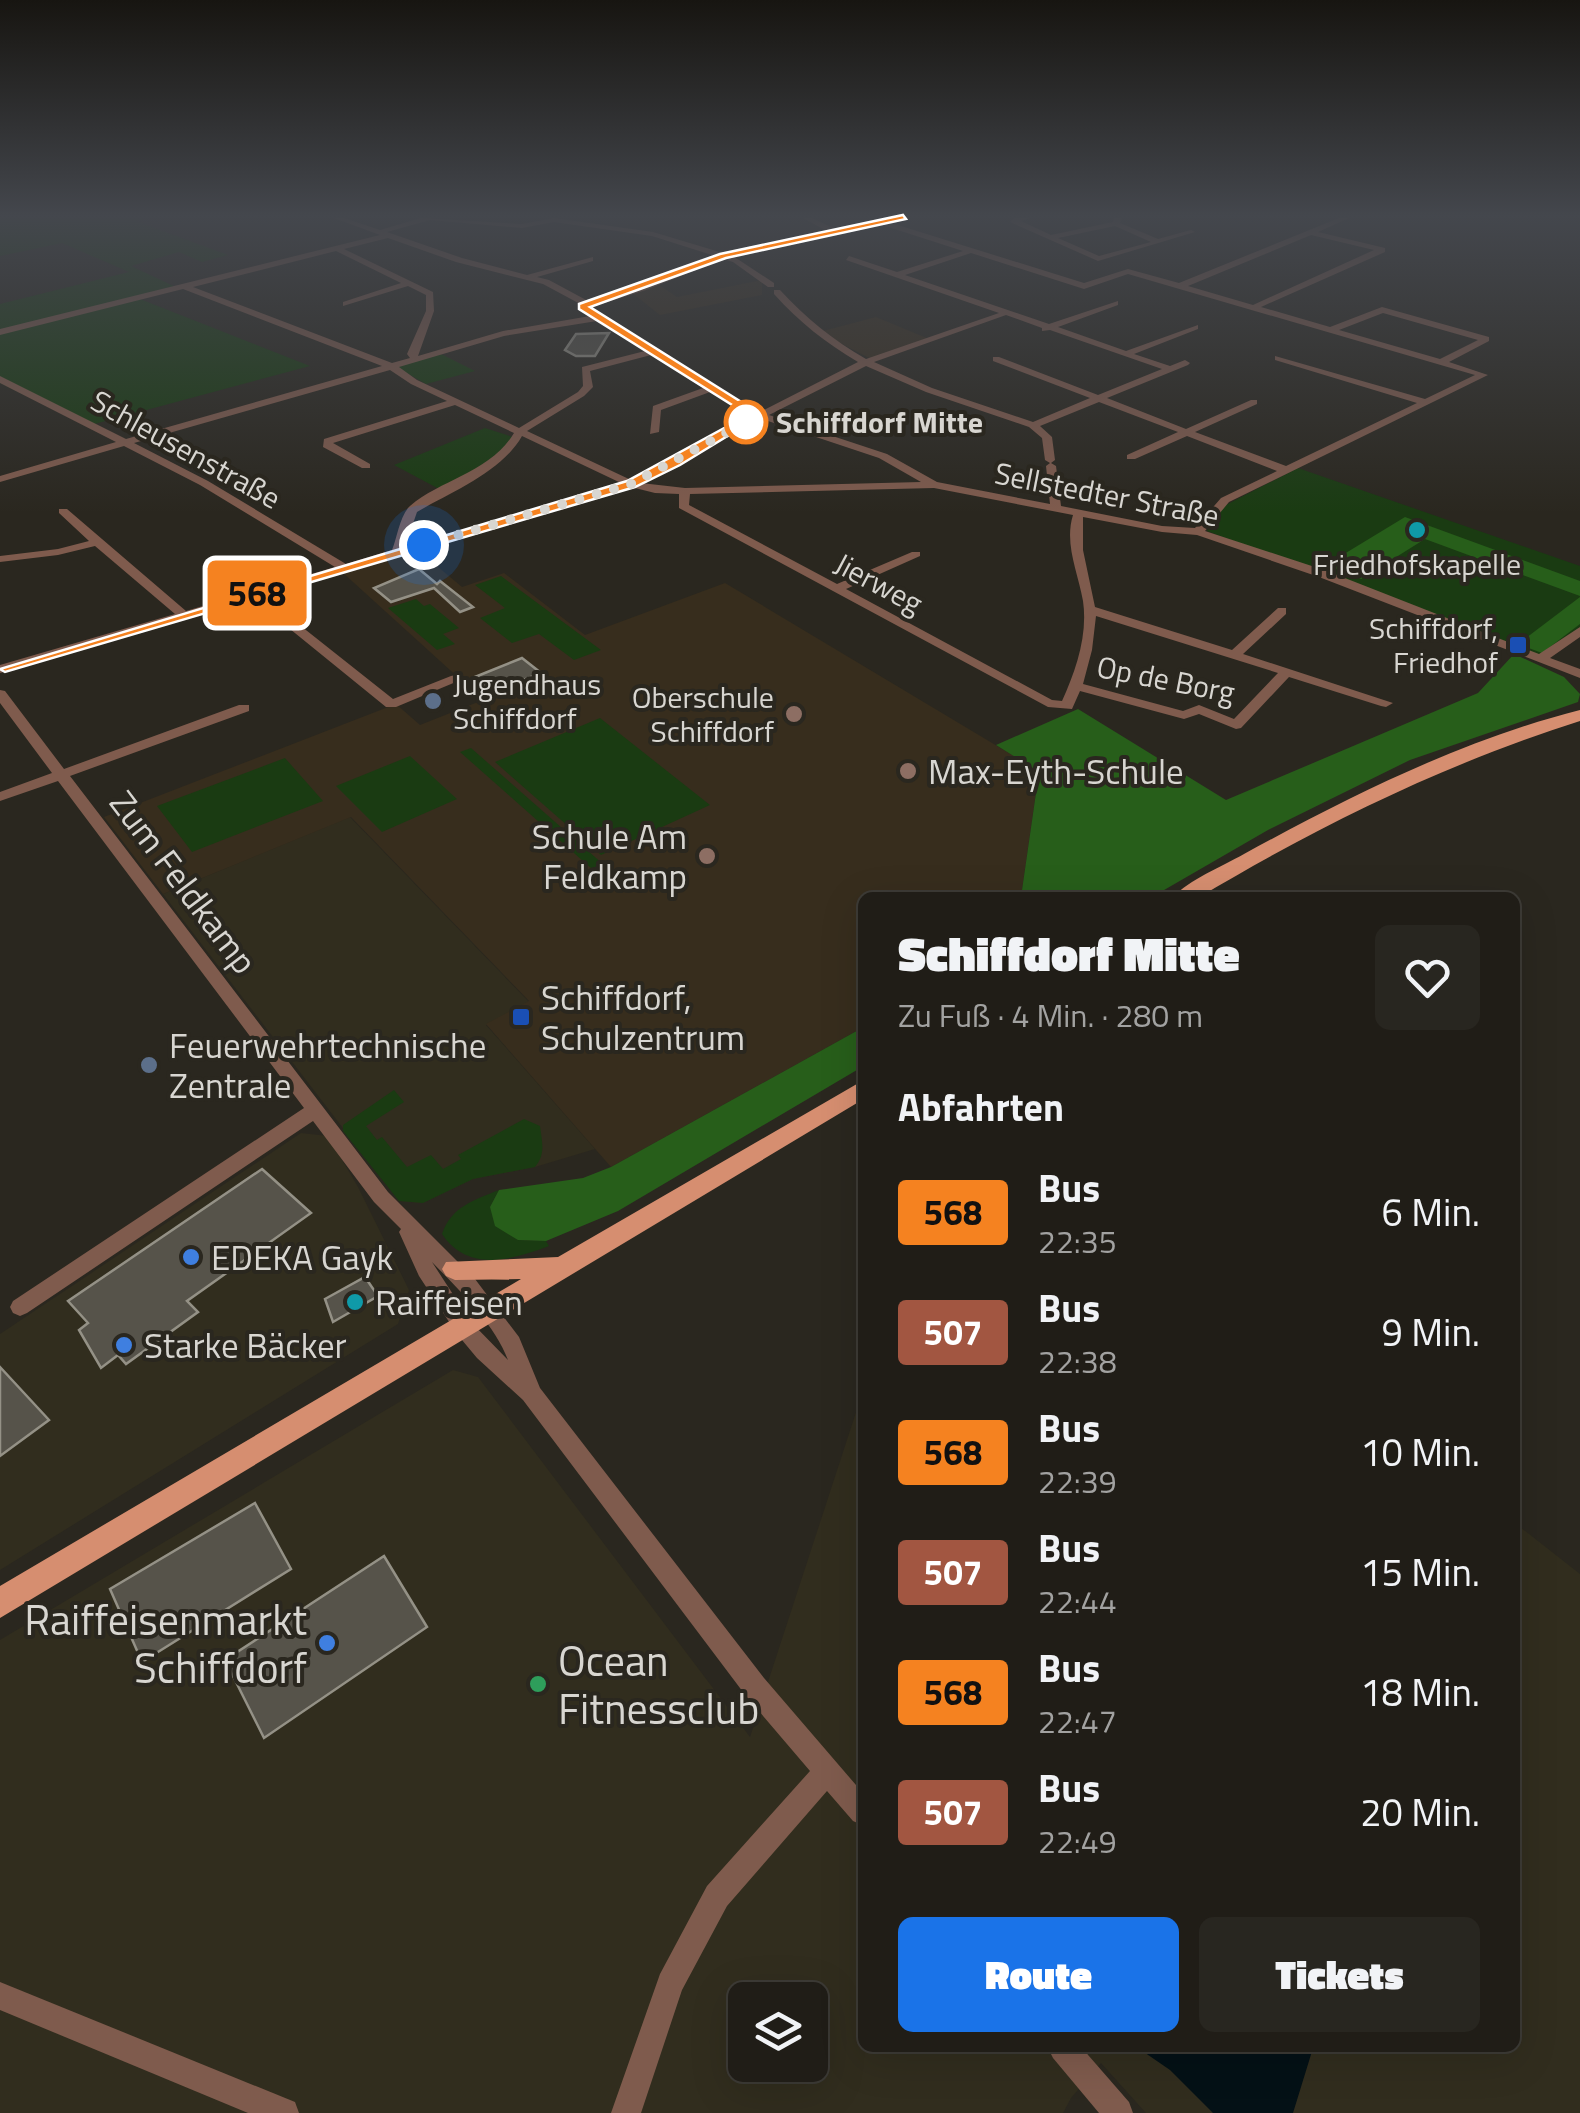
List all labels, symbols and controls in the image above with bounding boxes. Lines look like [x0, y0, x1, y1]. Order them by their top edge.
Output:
street label: Schleusenstraße [83, 378, 289, 520]
place label: Schiffdorf Mitte [776, 399, 983, 445]
marker: Schiffdorf Mitte [725, 401, 767, 443]
street label: Sellstedter Straße [991, 450, 1223, 538]
marker: Friedhofskapelle [1406, 519, 1428, 541]
your location [399, 520, 449, 570]
street label: Jierweg [827, 541, 931, 625]
place label: Friedhofskapelle [1313, 541, 1521, 587]
line badge: 568 [200, 560, 314, 626]
text: 568 [228, 566, 286, 620]
place label: Schiffdorf, Friedhof [1369, 605, 1498, 685]
marker: Schiffdorf, Friedhof [1507, 634, 1529, 656]
street label: Op de Borg [1093, 643, 1239, 715]
place label: Jugendhaus Schiffdorf [453, 661, 601, 741]
place label: Oberschule Schiffdorf [632, 674, 774, 754]
marker: Jugendhaus Schiffdorf [422, 690, 444, 712]
marker: Oberschule Schiffdorf [783, 703, 805, 725]
place label: Max-Eyth-Schule [928, 744, 1184, 798]
marker: Max-Eyth-Schule [897, 760, 919, 782]
street label: Zum Feldkamp [97, 779, 271, 985]
place label: Schule Am Feldkamp [532, 809, 687, 903]
marker: Schule Am Feldkamp [696, 845, 718, 867]
text: Schiffdorf Mitte [898, 917, 1240, 990]
button: heart [1375, 925, 1480, 1030]
place label: Schiffdorf, Schulzentrum [541, 970, 745, 1064]
text: Zu Fuß · 4 Min. · 280 m [898, 991, 1203, 1039]
marker: Schiffdorf, Schulzentrum [510, 1006, 532, 1028]
place label: Feuerwehrtechnische Zentrale [169, 1018, 486, 1112]
marker: Feuerwehrtechnische Zentrale [138, 1054, 160, 1076]
text: Abfahrten [898, 1078, 1064, 1136]
text: Bus [1038, 1159, 1100, 1217]
text: 6 Min. [1382, 1183, 1480, 1241]
text: 568 [924, 1185, 982, 1239]
text: 22:35 [1038, 1217, 1117, 1265]
place label: EDEKA Gayk [211, 1230, 394, 1284]
marker: EDEKA Gayk [180, 1246, 202, 1268]
place label: Raiffeisen [375, 1275, 523, 1329]
text: Bus [1038, 1279, 1100, 1337]
marker: Raiffeisen [344, 1291, 366, 1313]
text: 9 Min. [1382, 1303, 1480, 1361]
text: 507 [924, 1305, 982, 1359]
place label: Starke Bäcker [144, 1318, 347, 1372]
marker: Starke Bäcker [113, 1334, 135, 1356]
text: 22:38 [1038, 1337, 1117, 1385]
text: Bus [1038, 1399, 1100, 1457]
text: 10 Min. [1360, 1423, 1480, 1481]
text: 568 [924, 1425, 982, 1479]
text: 22:39 [1038, 1457, 1117, 1505]
text: Bus [1038, 1519, 1100, 1577]
text: 15 Min. [1360, 1543, 1480, 1601]
text: 507 [924, 1545, 982, 1599]
text: 22:44 [1038, 1577, 1117, 1625]
place label: Raiffeisenmarkt Schiffdorf [24, 1587, 307, 1699]
place label: Ocean Fitnessclub [558, 1628, 759, 1740]
marker: Raiffeisenmarkt Schiffdorf [316, 1632, 338, 1654]
text: Bus [1038, 1639, 1100, 1697]
text: 18 Min. [1360, 1663, 1480, 1721]
text: 568 [924, 1665, 982, 1719]
marker: Ocean Fitnessclub [527, 1673, 549, 1695]
text: 22:47 [1038, 1697, 1117, 1745]
text: Bus [1038, 1759, 1100, 1817]
text: 20 Min. [1360, 1783, 1480, 1841]
text: 507 [924, 1785, 982, 1839]
text: 22:49 [1038, 1817, 1117, 1865]
button: Route [898, 1917, 1179, 2032]
button: Tickets [1199, 1917, 1480, 2032]
map controls [728, 1982, 828, 2082]
button: layers [728, 1982, 828, 2082]

